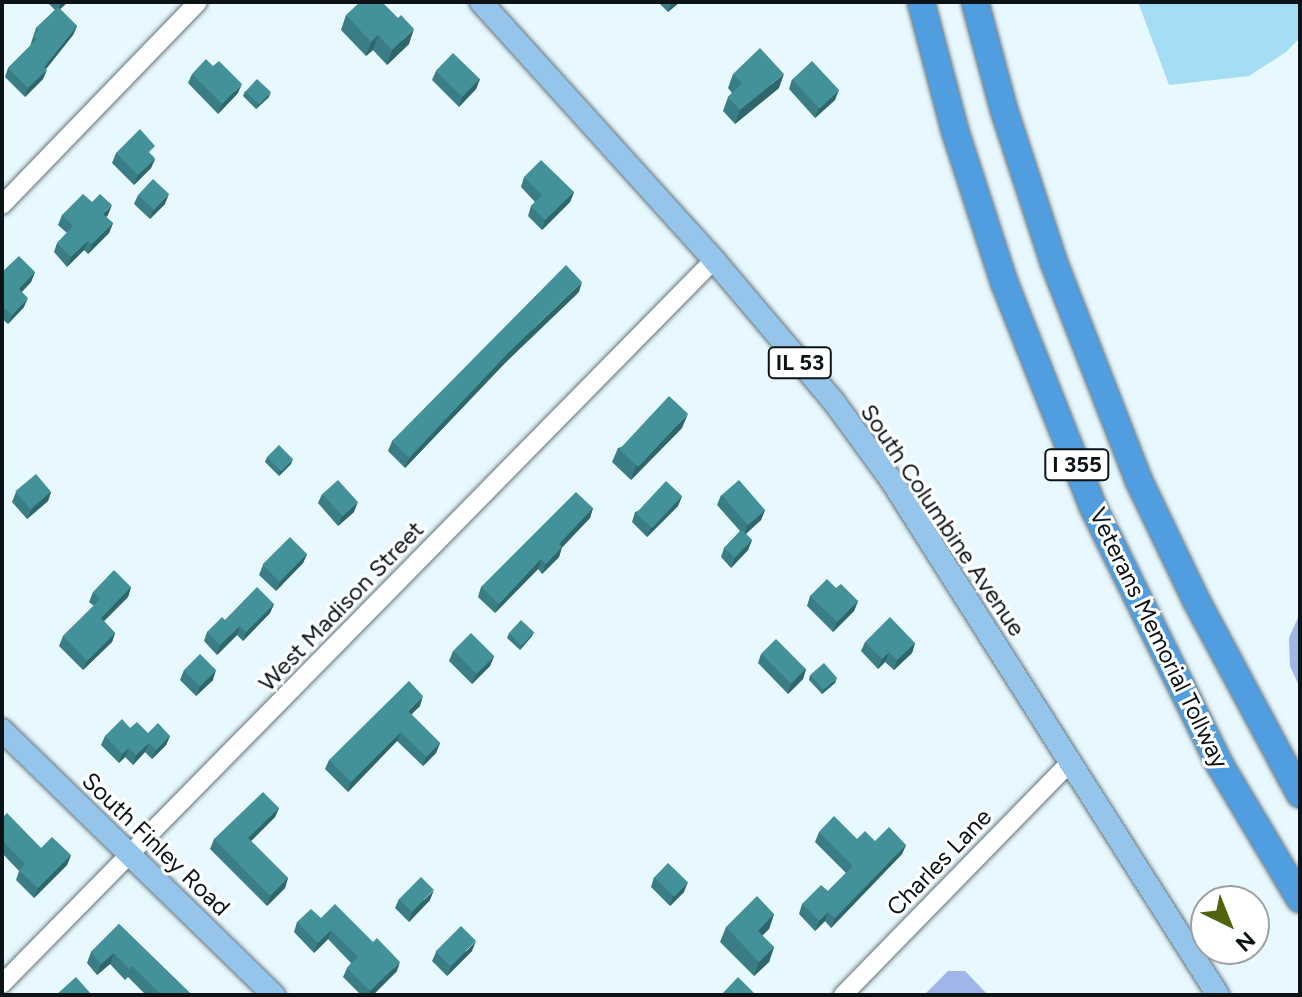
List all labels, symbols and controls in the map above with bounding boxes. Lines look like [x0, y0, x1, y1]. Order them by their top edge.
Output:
road number: IL 53 [766, 345, 834, 381]
street label: South Columbine Avenue [854, 398, 1032, 642]
road number: I 355 [1043, 447, 1111, 483]
street label: Veterans Memorial Tollway [1083, 503, 1235, 773]
street label: West Madison Street [252, 515, 430, 697]
street label: South Finley Road [76, 766, 236, 922]
street label: Charles Lane [881, 802, 997, 922]
north arrow [1190, 885, 1270, 965]
text: N [1230, 926, 1261, 957]

